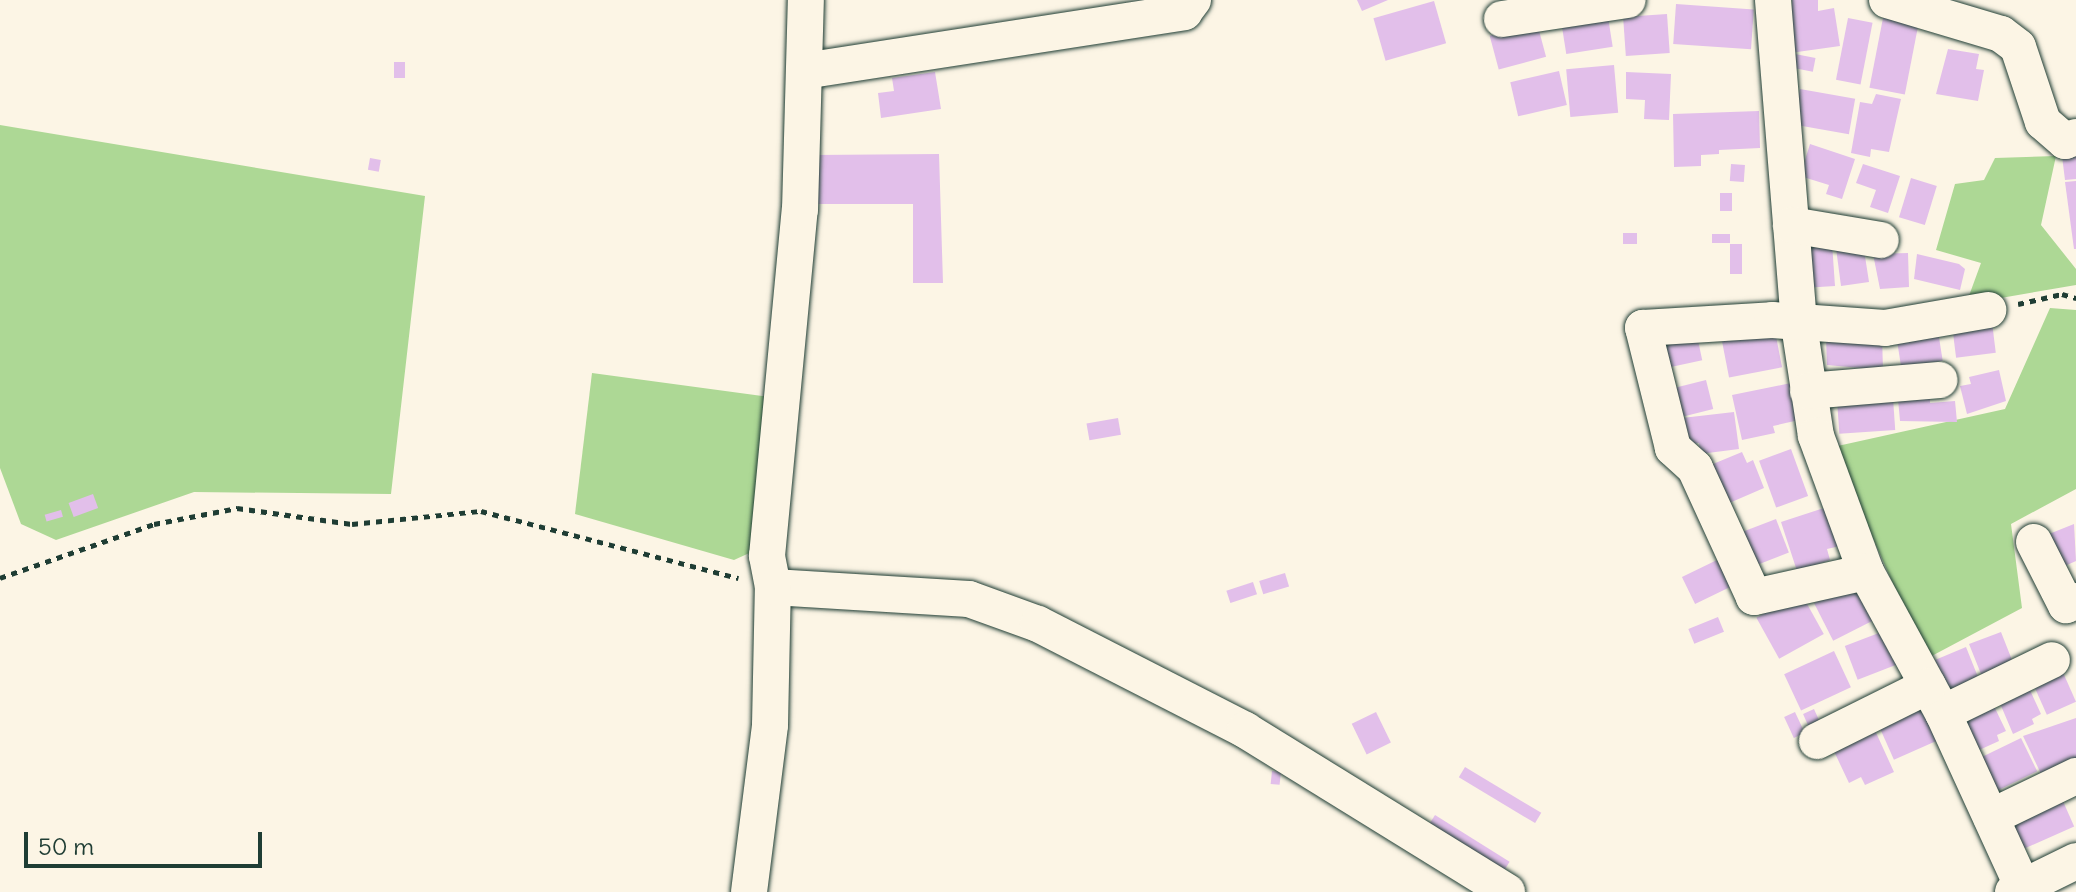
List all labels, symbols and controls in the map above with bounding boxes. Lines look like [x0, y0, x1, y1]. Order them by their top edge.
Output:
scale bar [28, 816, 266, 866]
text: 50 m [38, 831, 94, 861]

